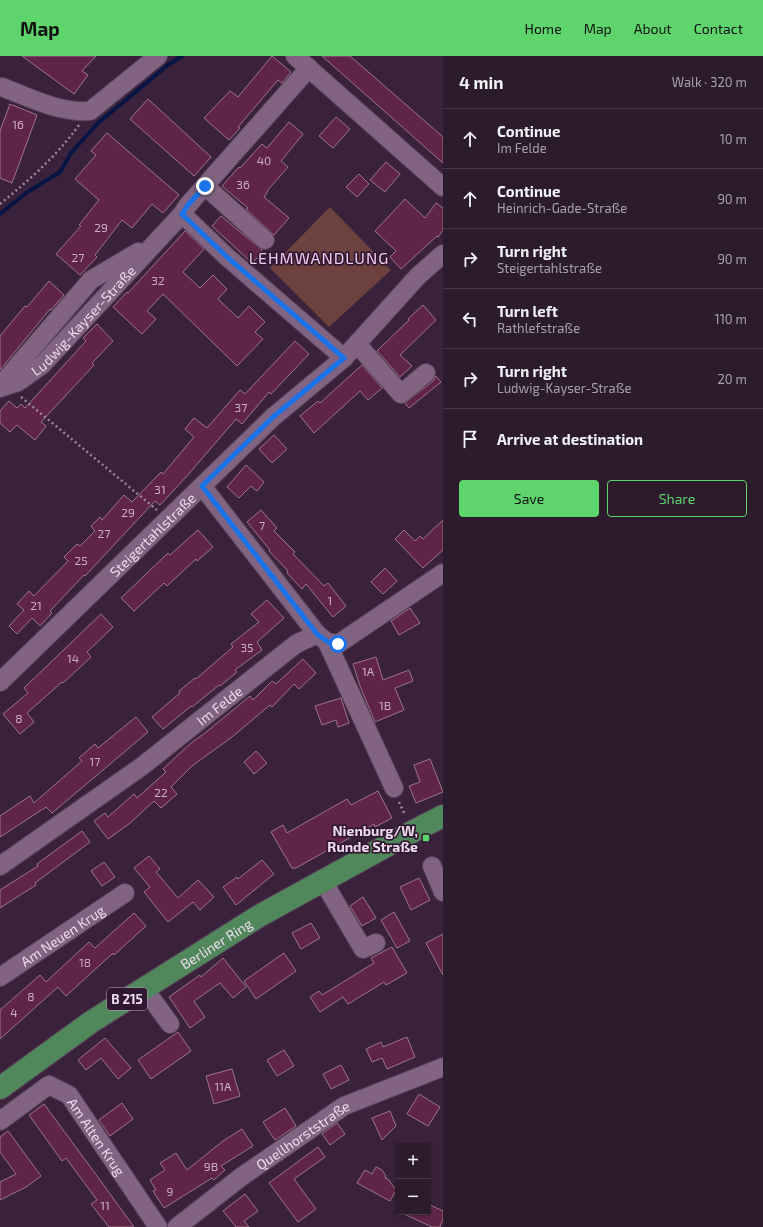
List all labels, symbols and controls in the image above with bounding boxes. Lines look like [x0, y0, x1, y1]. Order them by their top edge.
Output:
text: Map [20, 17, 60, 40]
text: Home [525, 20, 562, 37]
text: Map [584, 20, 612, 37]
text: About [634, 20, 672, 37]
text: Contact [694, 20, 743, 37]
text: 4 min [459, 72, 503, 92]
text: Walk · 320 m [672, 74, 747, 90]
house number: 16 [12, 117, 24, 131]
text: Continue [497, 122, 560, 140]
icon: ahead [459, 128, 481, 150]
text: 10 m [720, 131, 747, 147]
text: Im Felde [497, 140, 547, 156]
house number: 40 [257, 153, 271, 167]
route end [196, 177, 214, 195]
house number: 36 [236, 177, 250, 191]
text: Continue [497, 182, 560, 200]
icon: ahead [459, 188, 481, 210]
text: 90 m [717, 191, 747, 207]
text: Heinrich-Gade-Straße [497, 200, 627, 216]
house number: 29 [94, 220, 108, 234]
text: Turn right [497, 242, 567, 260]
district label: LEHMWANDLUNG [249, 248, 389, 267]
icon: right [459, 248, 481, 270]
house number: 27 [72, 250, 84, 264]
text: 90 m [717, 251, 747, 267]
text: Steigertahlstraße [497, 260, 602, 276]
street label: Ludwig-Kayser-Straße [27, 262, 139, 379]
house number: 32 [151, 273, 165, 287]
text: Turn left [497, 302, 558, 320]
icon: left [459, 308, 481, 330]
text: 110 m [715, 311, 747, 327]
text: Rathlefstraße [497, 320, 580, 336]
text: Turn right [497, 362, 567, 380]
icon: right [459, 368, 481, 390]
text: 20 m [718, 371, 747, 387]
text: Ludwig-Kayser-Straße [497, 380, 631, 396]
house number: 37 [235, 400, 247, 414]
icon: arrive [459, 428, 481, 450]
text: Arrive at destination [497, 430, 643, 448]
button: Save [459, 480, 599, 517]
button: Share [607, 480, 747, 517]
house number: 31 [154, 482, 166, 496]
street label: Steigertahlstraße [106, 489, 199, 580]
house number: 29 [121, 505, 135, 519]
house number: 7 [259, 518, 265, 532]
house number: 27 [98, 526, 110, 540]
house number: 25 [74, 553, 88, 567]
house number: 1 [328, 593, 332, 607]
house number: 21 [30, 598, 42, 612]
route start [329, 635, 347, 653]
house number: 35 [240, 640, 254, 654]
house number: 14 [67, 651, 79, 665]
house number: 1A [362, 664, 375, 678]
street label: Im Felde [193, 682, 245, 728]
house number: 1B [379, 698, 391, 712]
house number: 8 [15, 711, 23, 725]
house number: 17 [90, 754, 100, 768]
house number: 22 [154, 785, 168, 799]
place label: Nienburg/W, Runde Straße [327, 822, 418, 855]
marker: Nienburg/W, Runde Straße [421, 833, 431, 843]
street label: Am Neuen Krug [17, 901, 108, 970]
street label: Berliner Ring [177, 914, 255, 972]
house number: 18 [79, 955, 91, 969]
road number: B 215 [107, 988, 147, 1010]
house number: 8 [27, 989, 35, 1003]
house number: 4 [10, 1005, 18, 1019]
house number: 11A [214, 1079, 232, 1093]
street label: Am Alten Krug [65, 1094, 129, 1179]
street label: Quellhorststraße [252, 1096, 352, 1173]
map controls [395, 1143, 431, 1215]
button: + [395, 1143, 431, 1179]
house number: 9B [204, 1159, 218, 1173]
button: − [395, 1179, 431, 1215]
house number: 9 [167, 1184, 174, 1198]
house number: 11 [100, 1198, 110, 1212]

